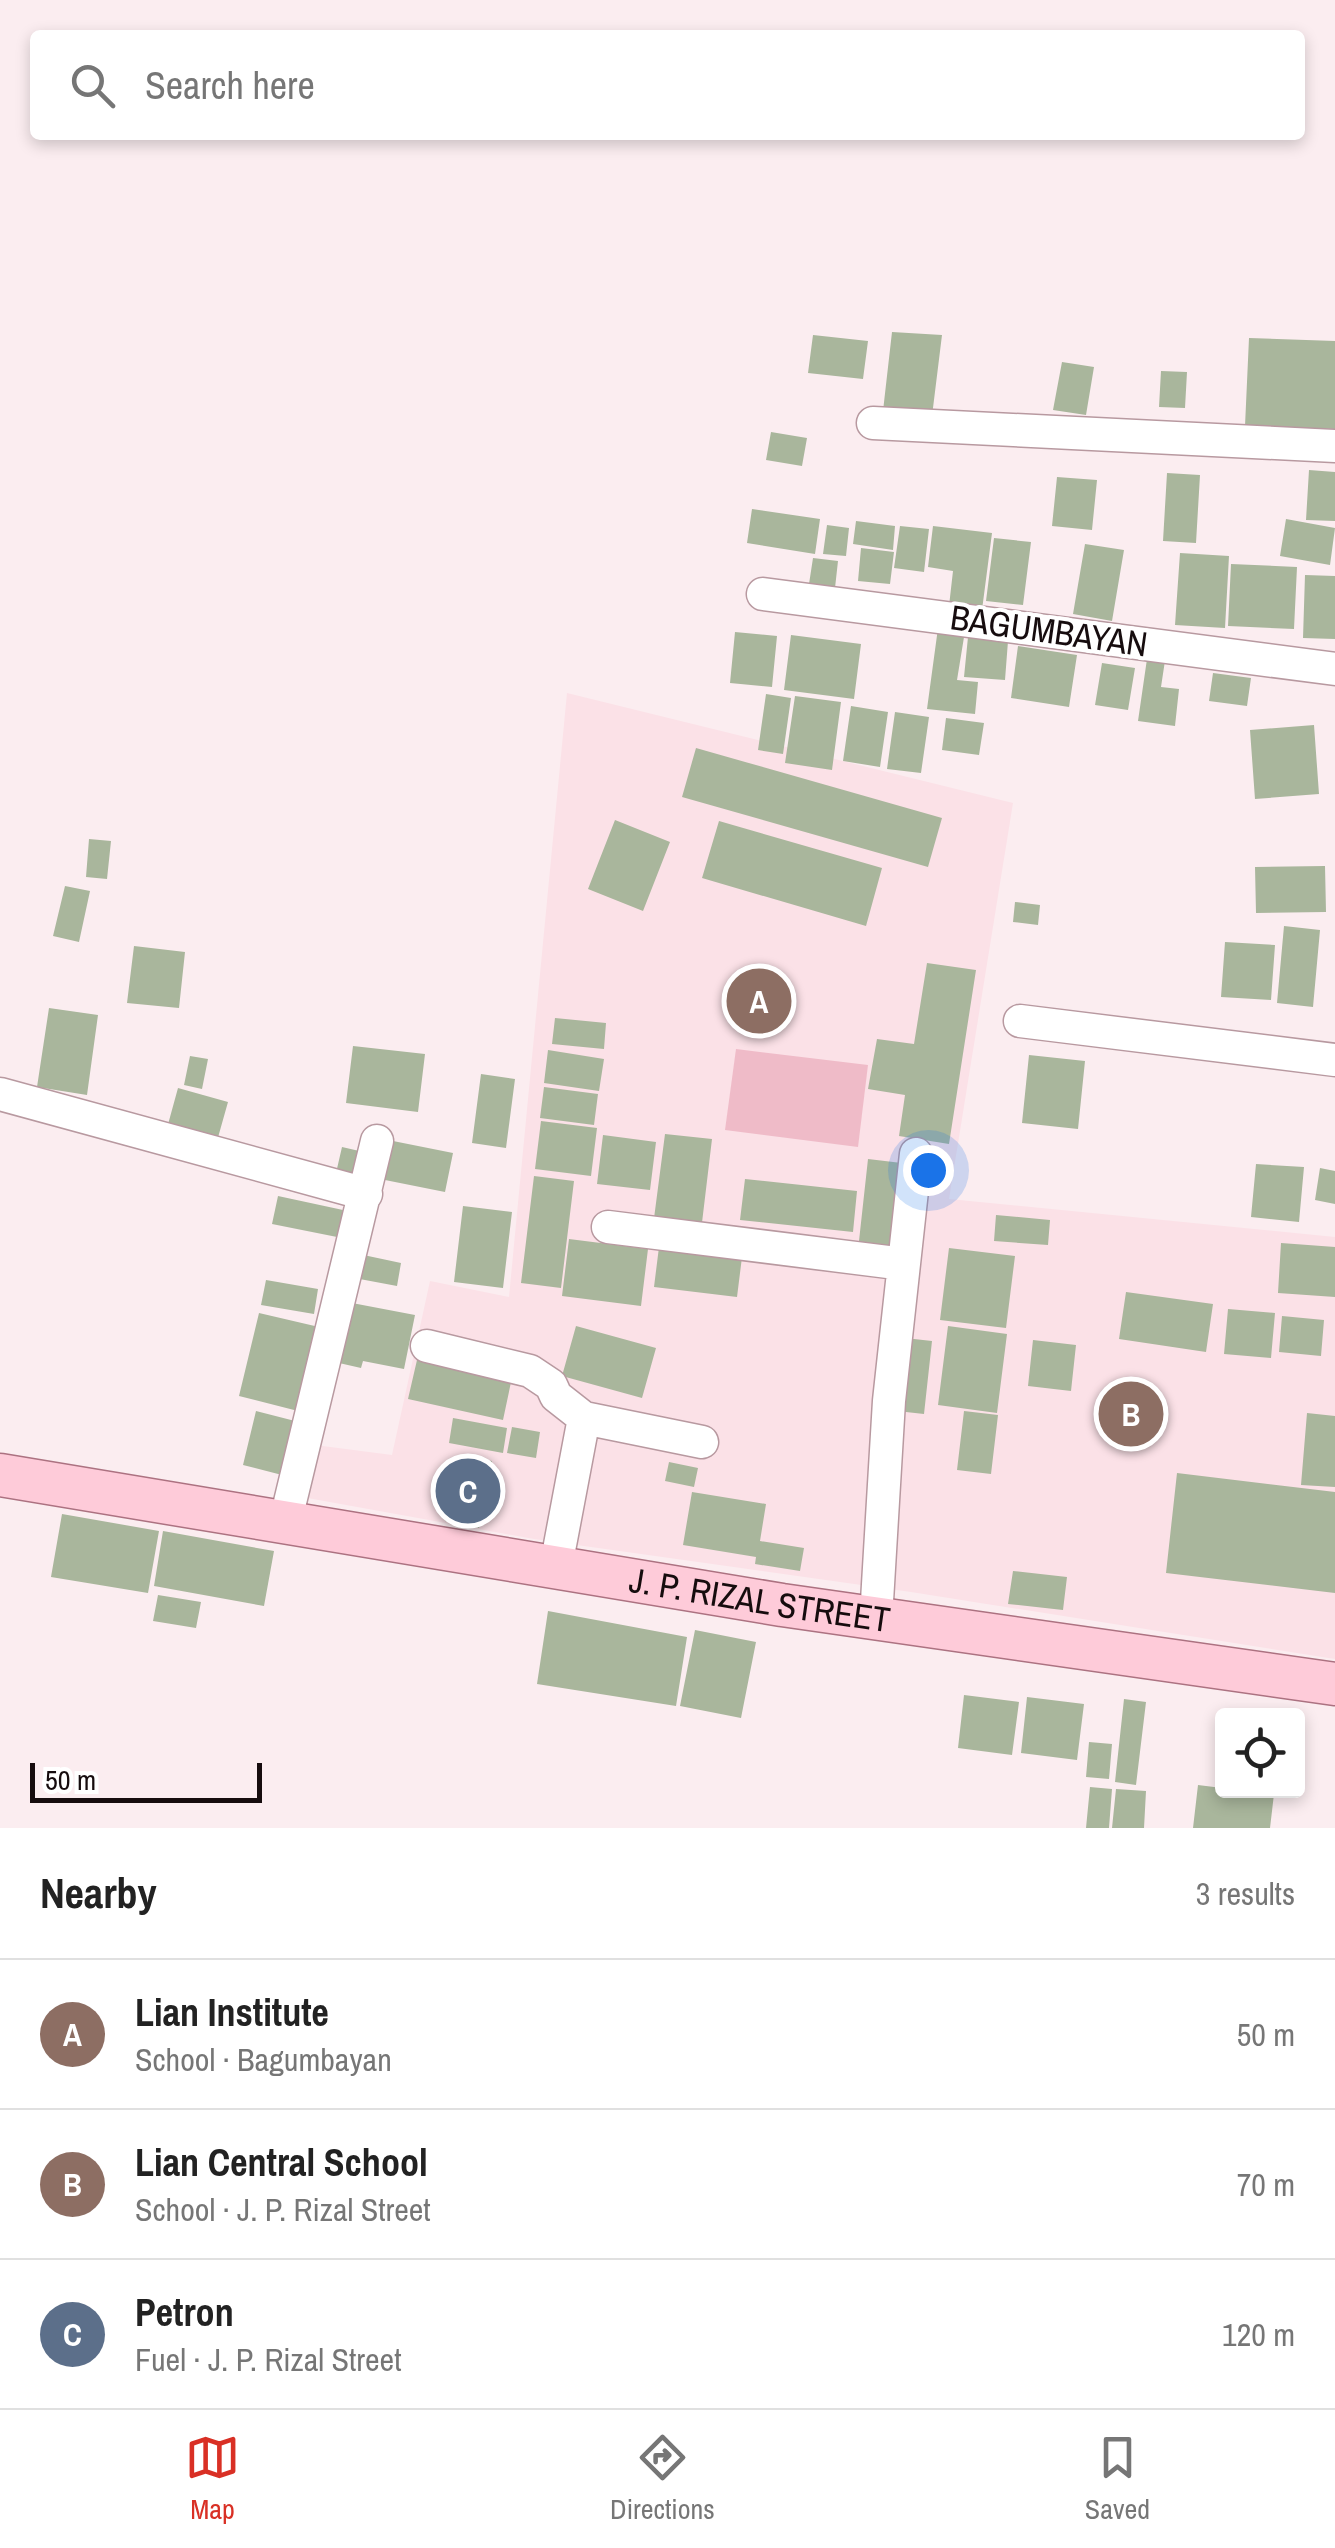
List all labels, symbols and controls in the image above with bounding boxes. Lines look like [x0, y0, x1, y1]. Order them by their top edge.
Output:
search box [30, 30, 1305, 140]
icon: search [65, 58, 120, 113]
text: Search here [145, 60, 315, 111]
street label: BAGUMBAYAN [948, 593, 1151, 668]
pin: A [726, 964, 792, 1038]
your location [903, 1145, 954, 1196]
pin: B [1098, 1376, 1164, 1452]
pin: C [436, 1454, 500, 1528]
street label: J. P. RIZAL STREET [626, 1556, 893, 1643]
map controls [1215, 1708, 1305, 1798]
button: locate [1215, 1708, 1305, 1798]
scale bar [30, 1758, 262, 1802]
text: 50 m [45, 1761, 96, 1799]
text: Nearby [40, 1865, 157, 1921]
text: 3 results [1196, 1872, 1295, 1915]
text: Lian Institute [135, 1987, 329, 2038]
text: A [63, 2013, 82, 2056]
text: 50 m [1237, 2013, 1295, 2056]
text: School · Bagumbayan [135, 2038, 392, 2081]
text: Lian Central School [135, 2137, 428, 2188]
text: B [63, 2163, 82, 2206]
text: 70 m [1237, 2163, 1295, 2206]
text: School · J. P. Rizal Street [135, 2188, 431, 2231]
text: Petron [135, 2287, 234, 2338]
text: C [63, 2313, 82, 2356]
text: 120 m [1222, 2313, 1295, 2356]
text: Fuel · J. P. Rizal Street [135, 2338, 401, 2381]
tab: Map [185, 2430, 240, 2528]
tab: Directions [610, 2430, 715, 2528]
tab: Saved [1085, 2430, 1150, 2528]

